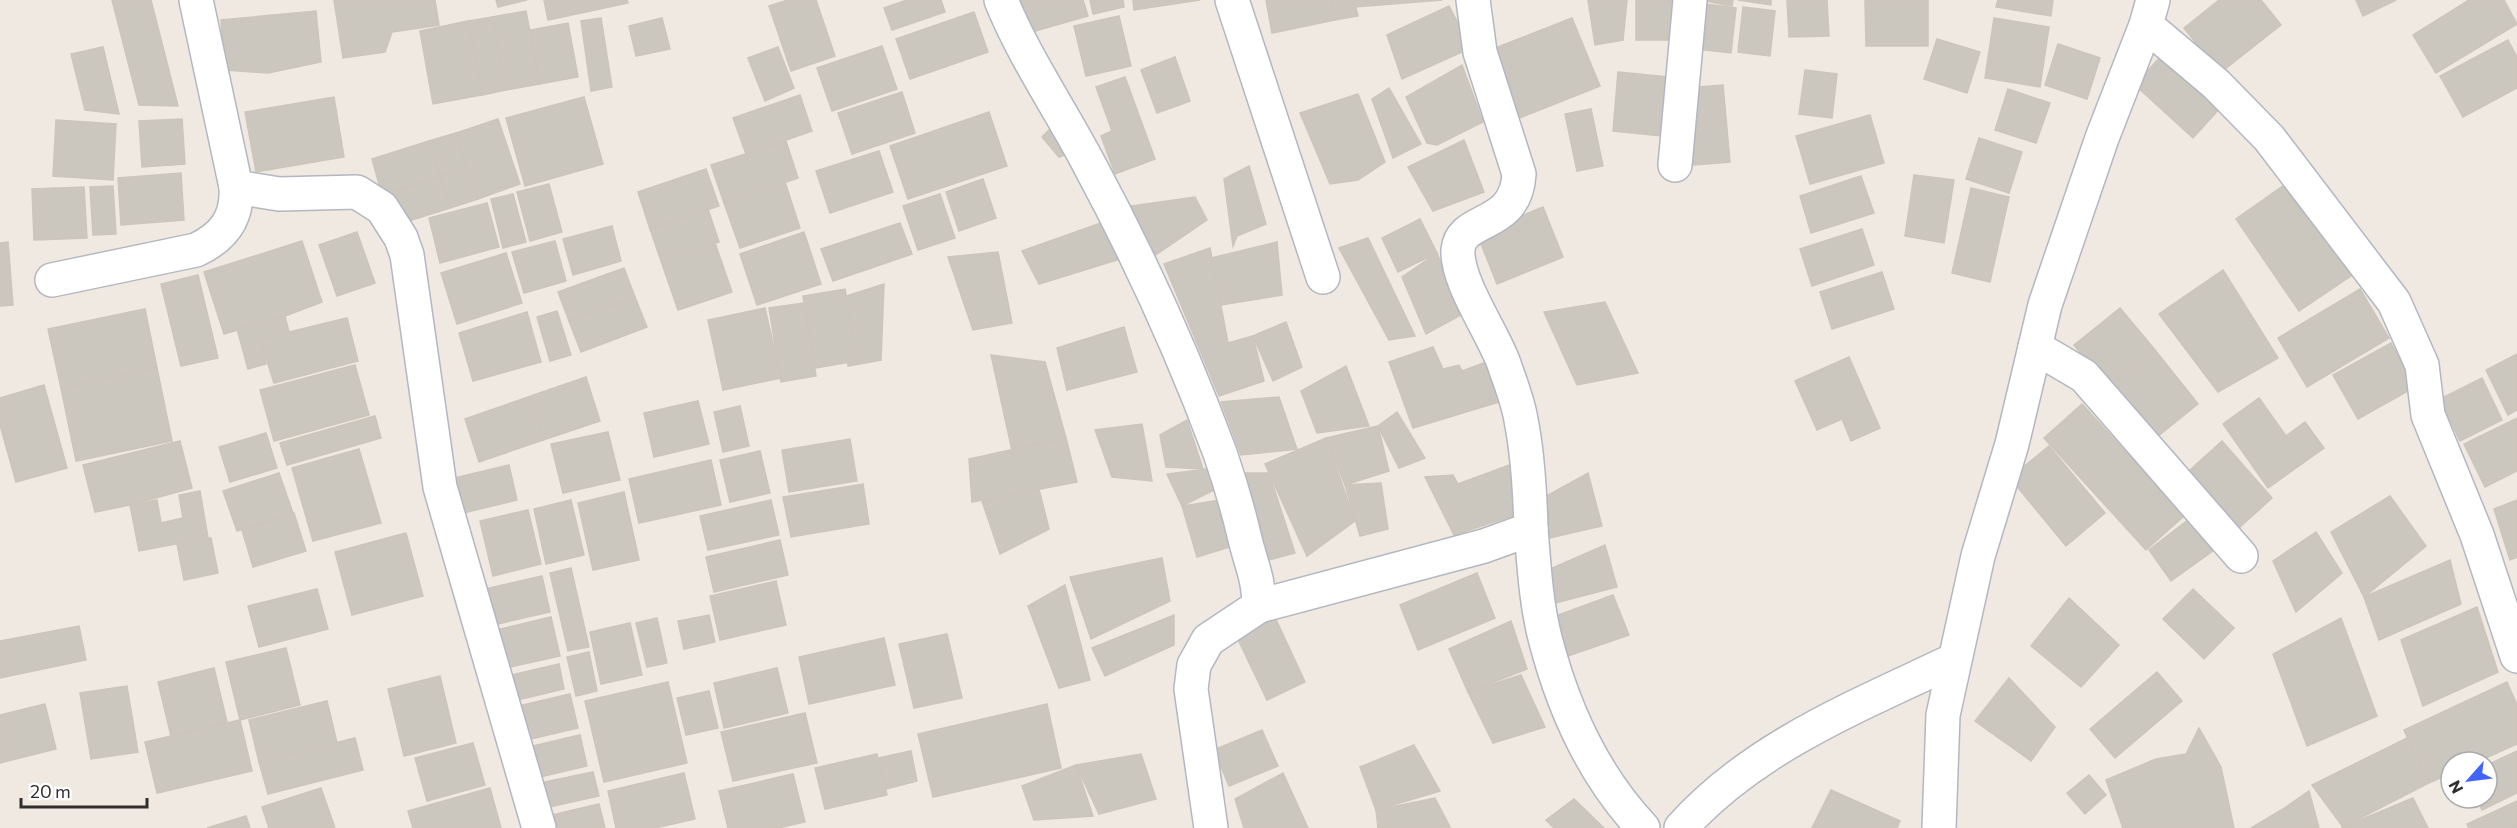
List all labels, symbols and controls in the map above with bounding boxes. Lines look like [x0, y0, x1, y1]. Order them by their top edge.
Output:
north arrow [2439, 750, 2499, 810]
scale bar [21, 771, 147, 809]
text: N [2444, 778, 2467, 797]
text: 20 m [30, 780, 71, 802]

